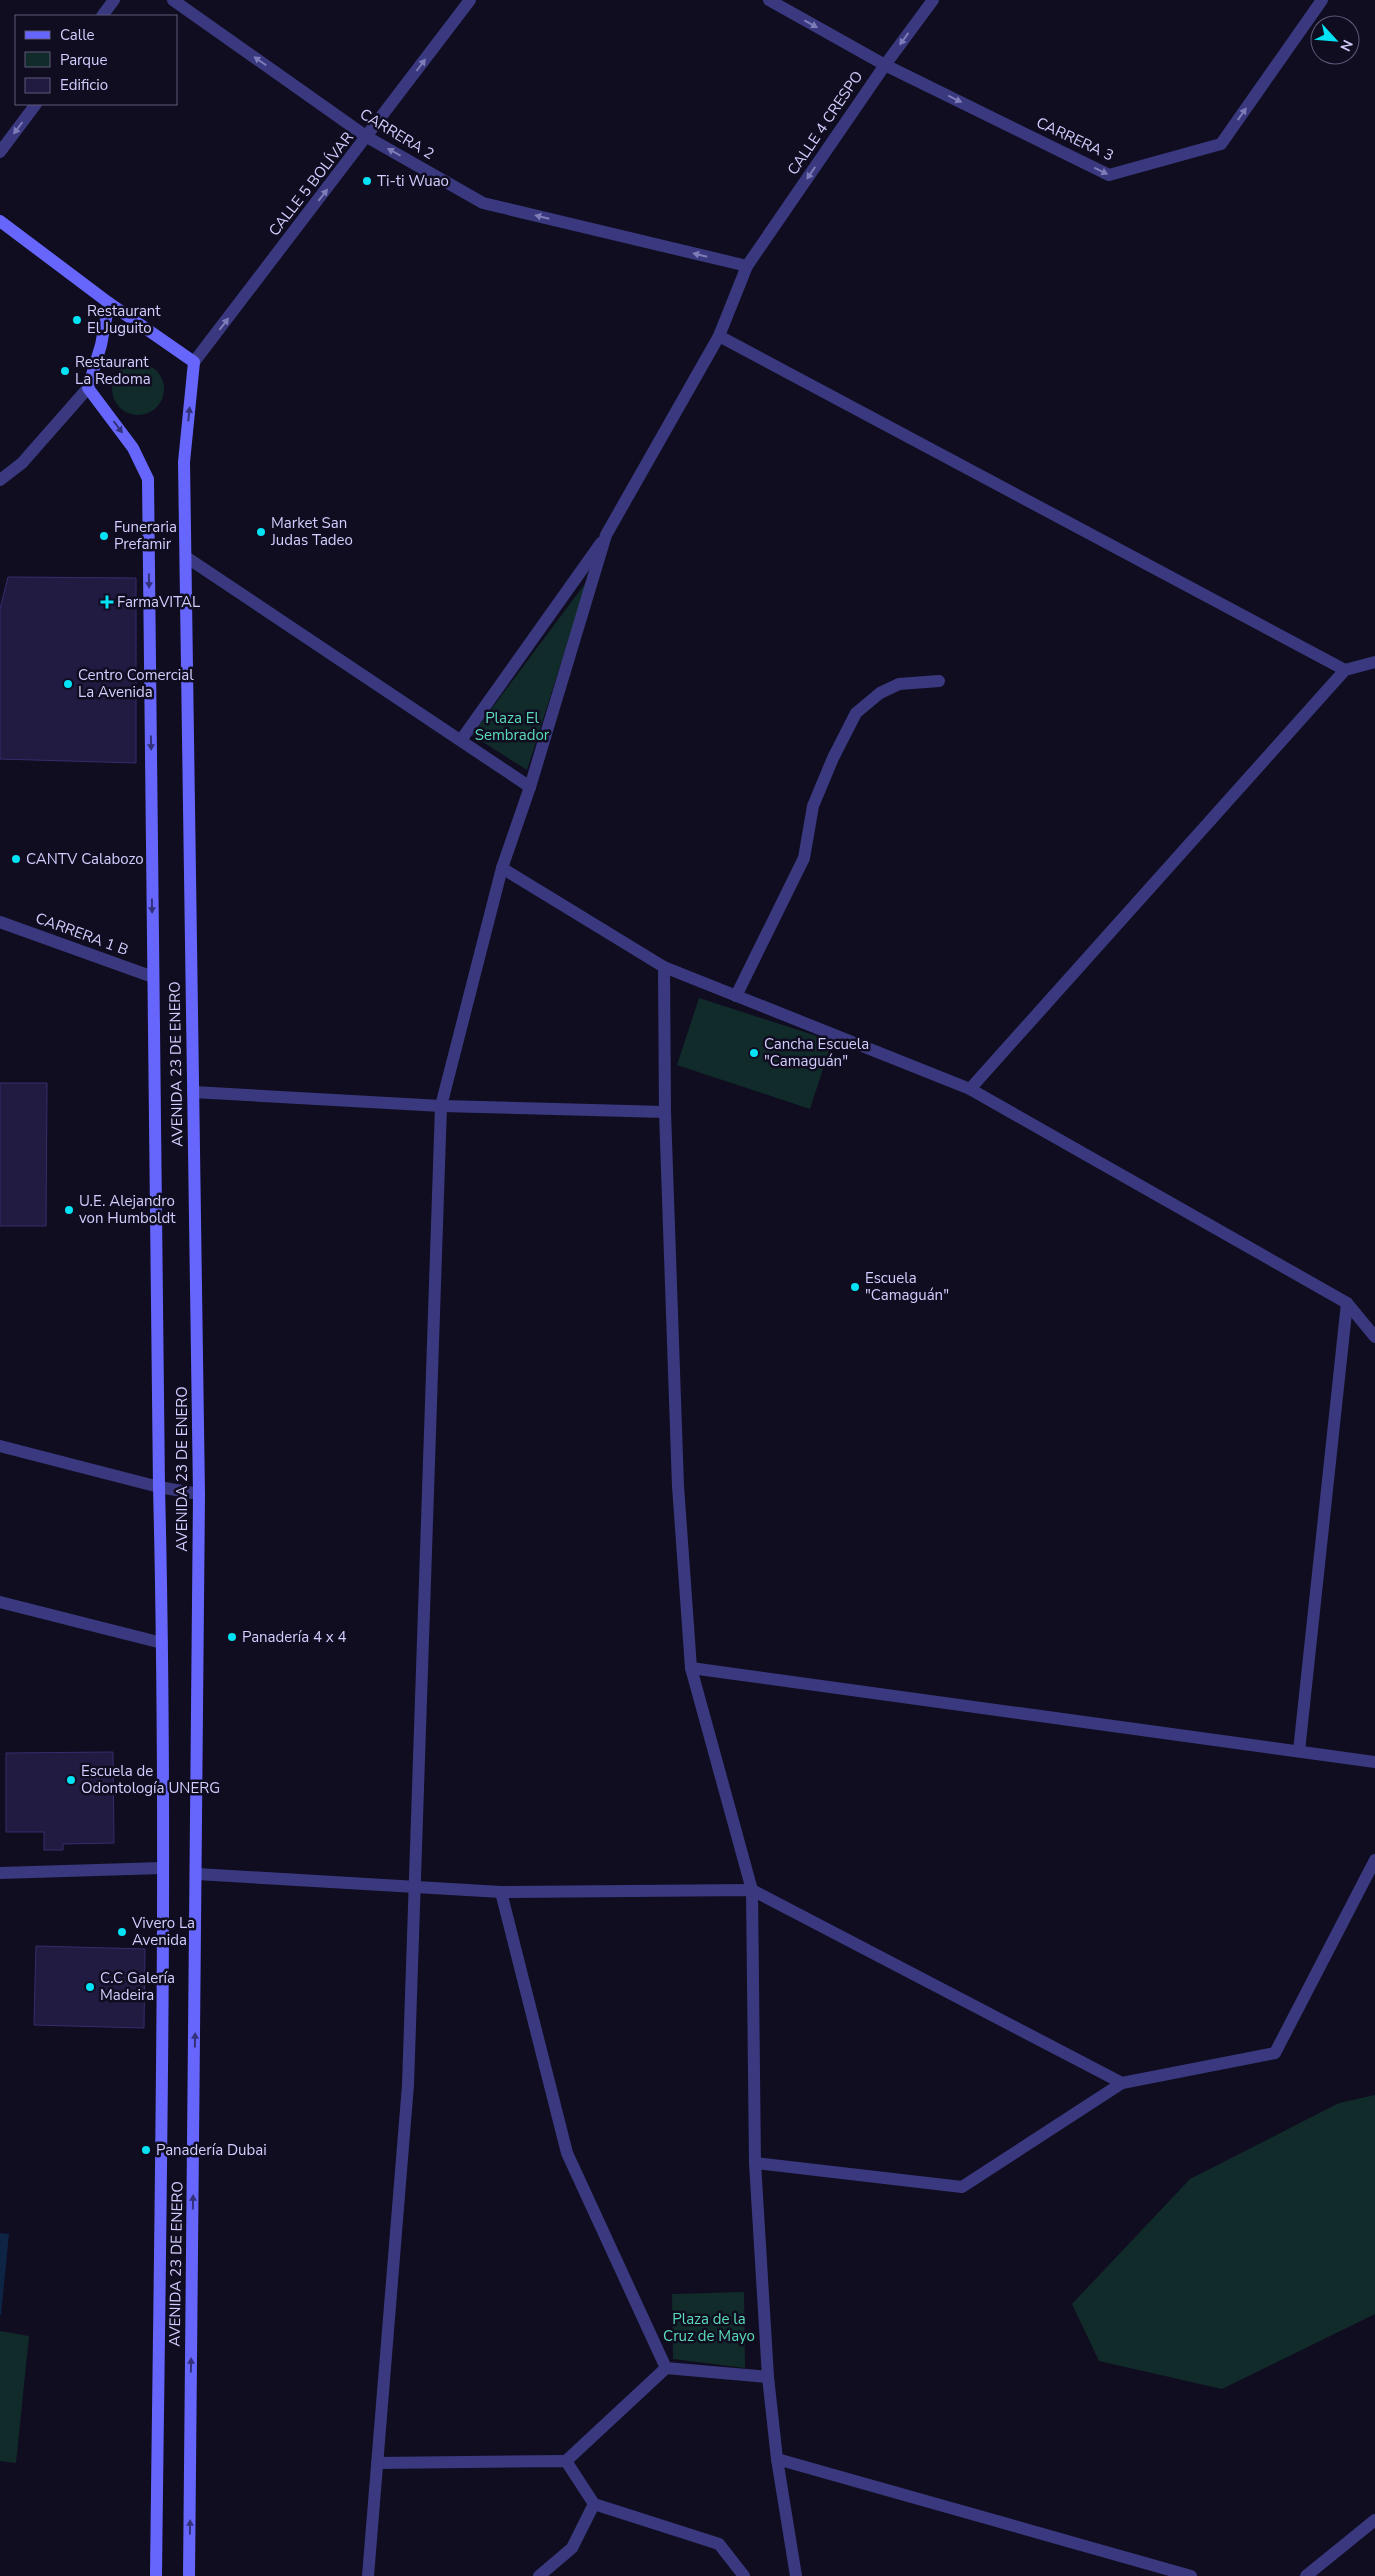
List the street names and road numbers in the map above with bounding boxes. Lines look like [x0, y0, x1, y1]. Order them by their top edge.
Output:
street label: CALLE 4 CRESPO [783, 67, 867, 179]
street label: CARRERA 2 [356, 104, 438, 164]
street label: CARRERA 3 [1033, 112, 1117, 166]
street label: CALLE 5 BOLÍVAR [264, 128, 358, 240]
street label: CARRERA 1 B [33, 908, 131, 960]
street label: AVENIDA 23 DE ENERO [165, 981, 187, 1147]
street label: AVENIDA 23 DE ENERO [172, 1386, 192, 1552]
street label: AVENIDA 23 DE ENERO [165, 2181, 187, 2347]

